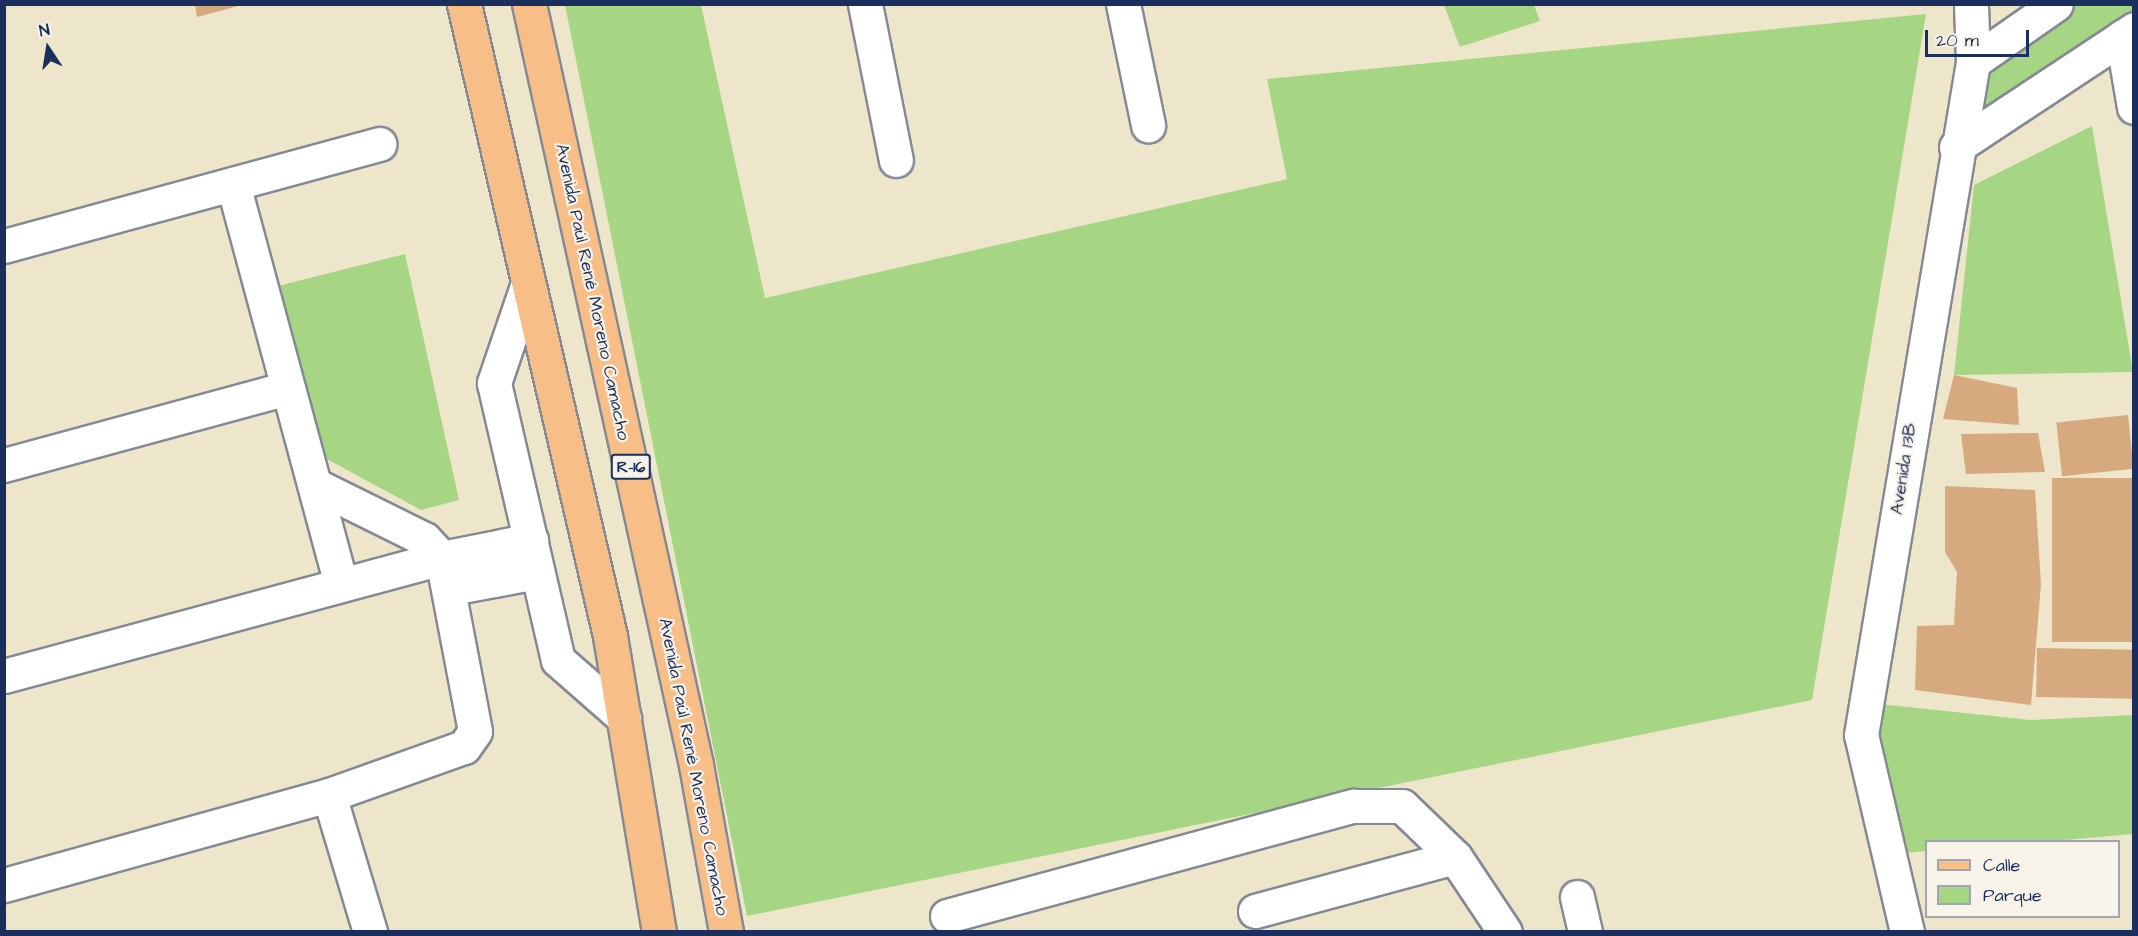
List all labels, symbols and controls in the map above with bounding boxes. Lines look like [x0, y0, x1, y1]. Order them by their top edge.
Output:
north arrow [18, 18, 78, 78]
scale bar [1928, 18, 2032, 56]
text: N [37, 19, 51, 42]
text: 20 m [1936, 28, 1979, 53]
street label: Avenida Paúl René Moreno Camacho [550, 142, 634, 442]
street label: Avenida 13B [1886, 422, 1922, 516]
road number: R-16 [610, 454, 652, 480]
street label: Avenida Paúl René Moreno Camacho [654, 616, 732, 918]
legend [1925, 840, 2120, 918]
text: Calle [1983, 853, 2020, 878]
text: Parque [1983, 883, 2042, 908]

